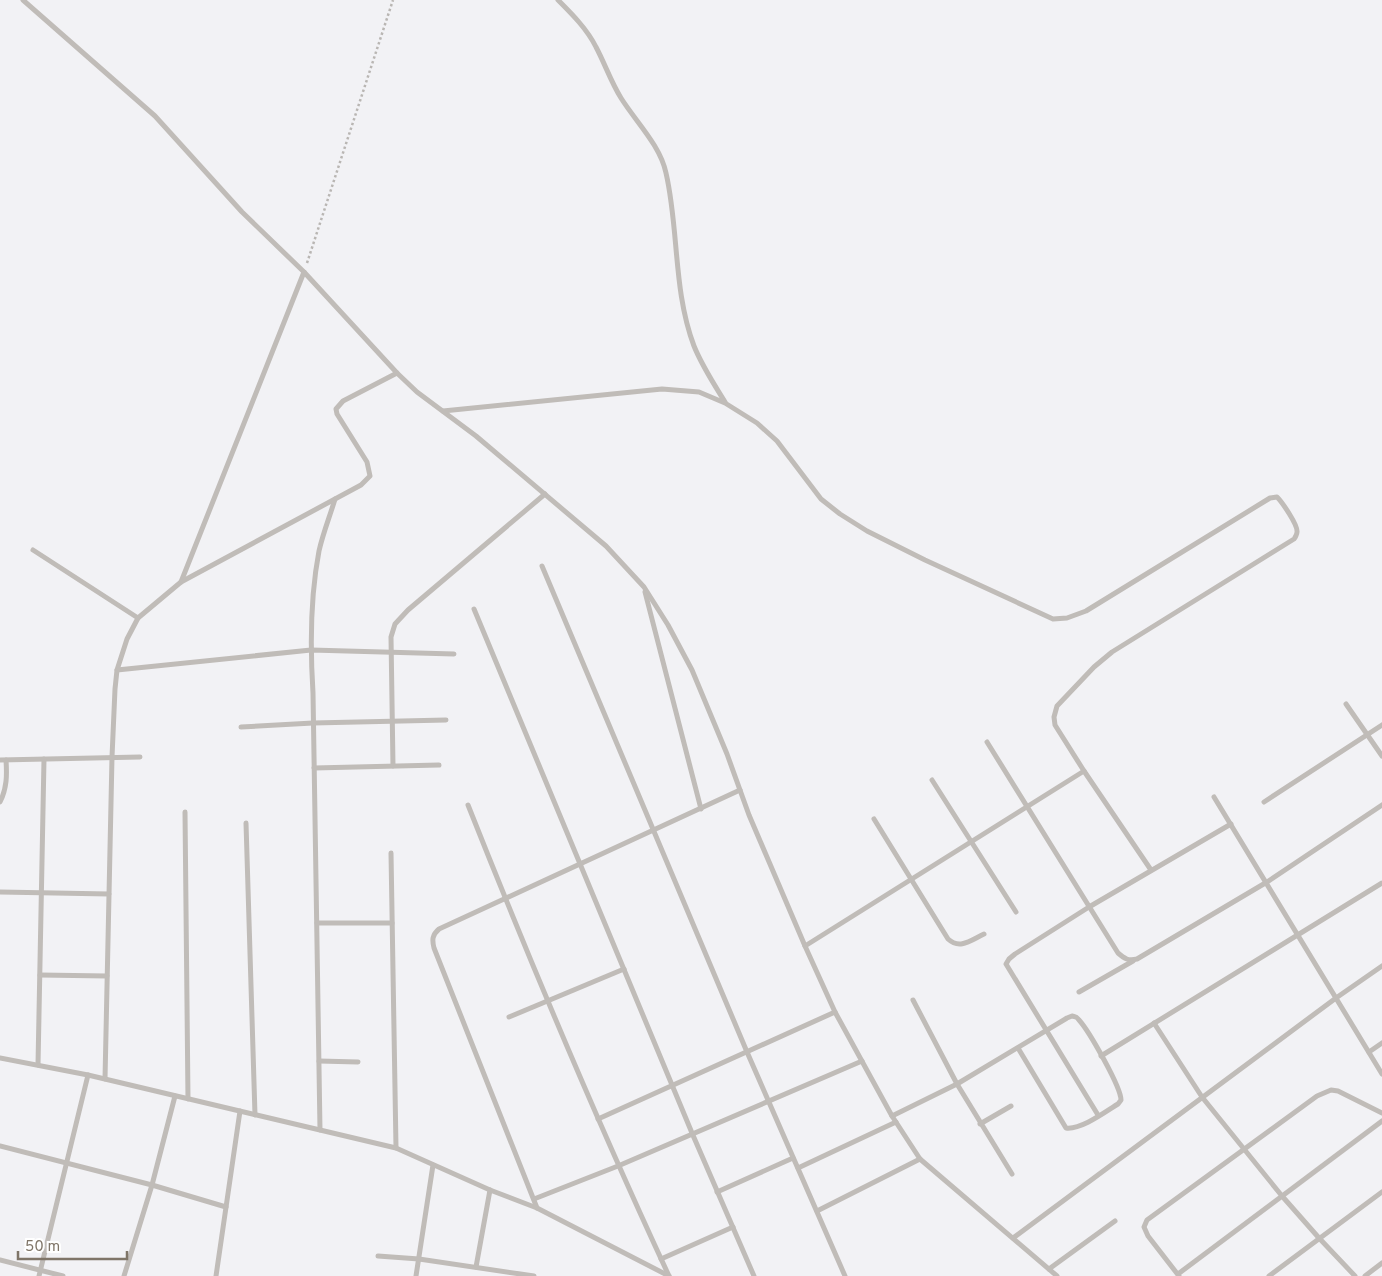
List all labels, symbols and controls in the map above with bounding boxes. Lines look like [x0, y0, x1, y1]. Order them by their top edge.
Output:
scale bar [18, 1228, 126, 1260]
text: 50 m [25, 1238, 60, 1257]

